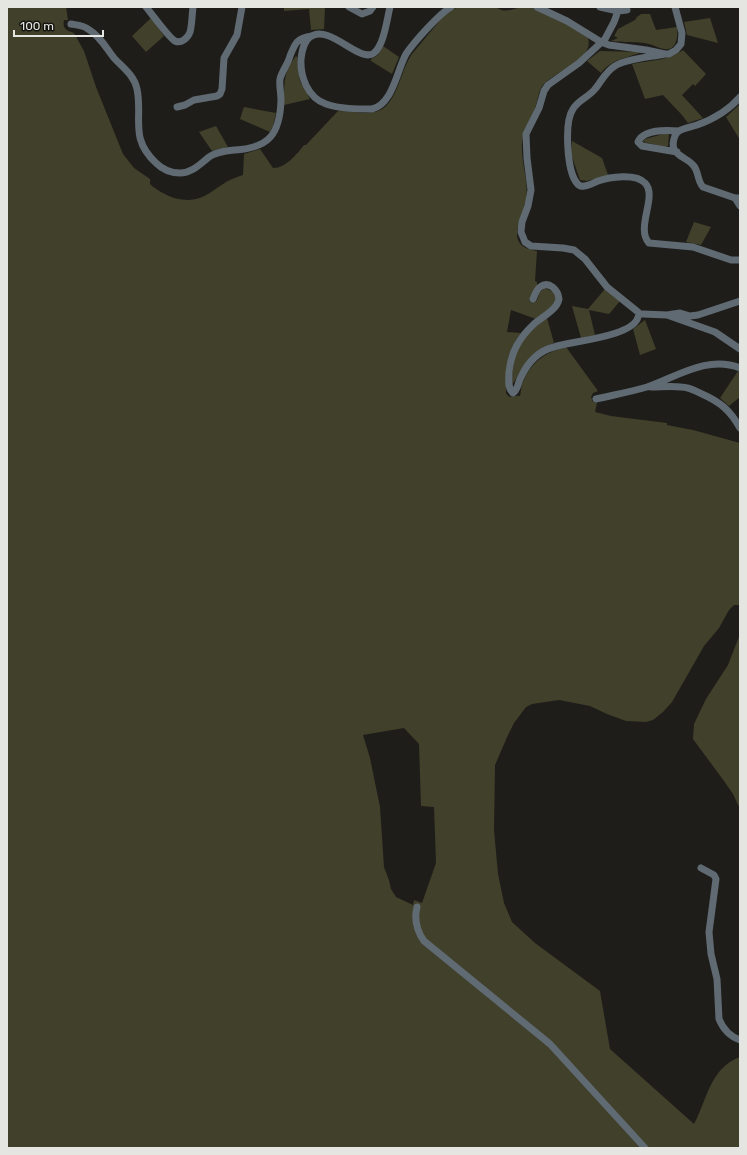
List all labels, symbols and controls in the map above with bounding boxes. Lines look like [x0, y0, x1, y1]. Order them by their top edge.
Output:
scale bar [14, 12, 103, 38]
text: 100 m [20, 19, 54, 33]

